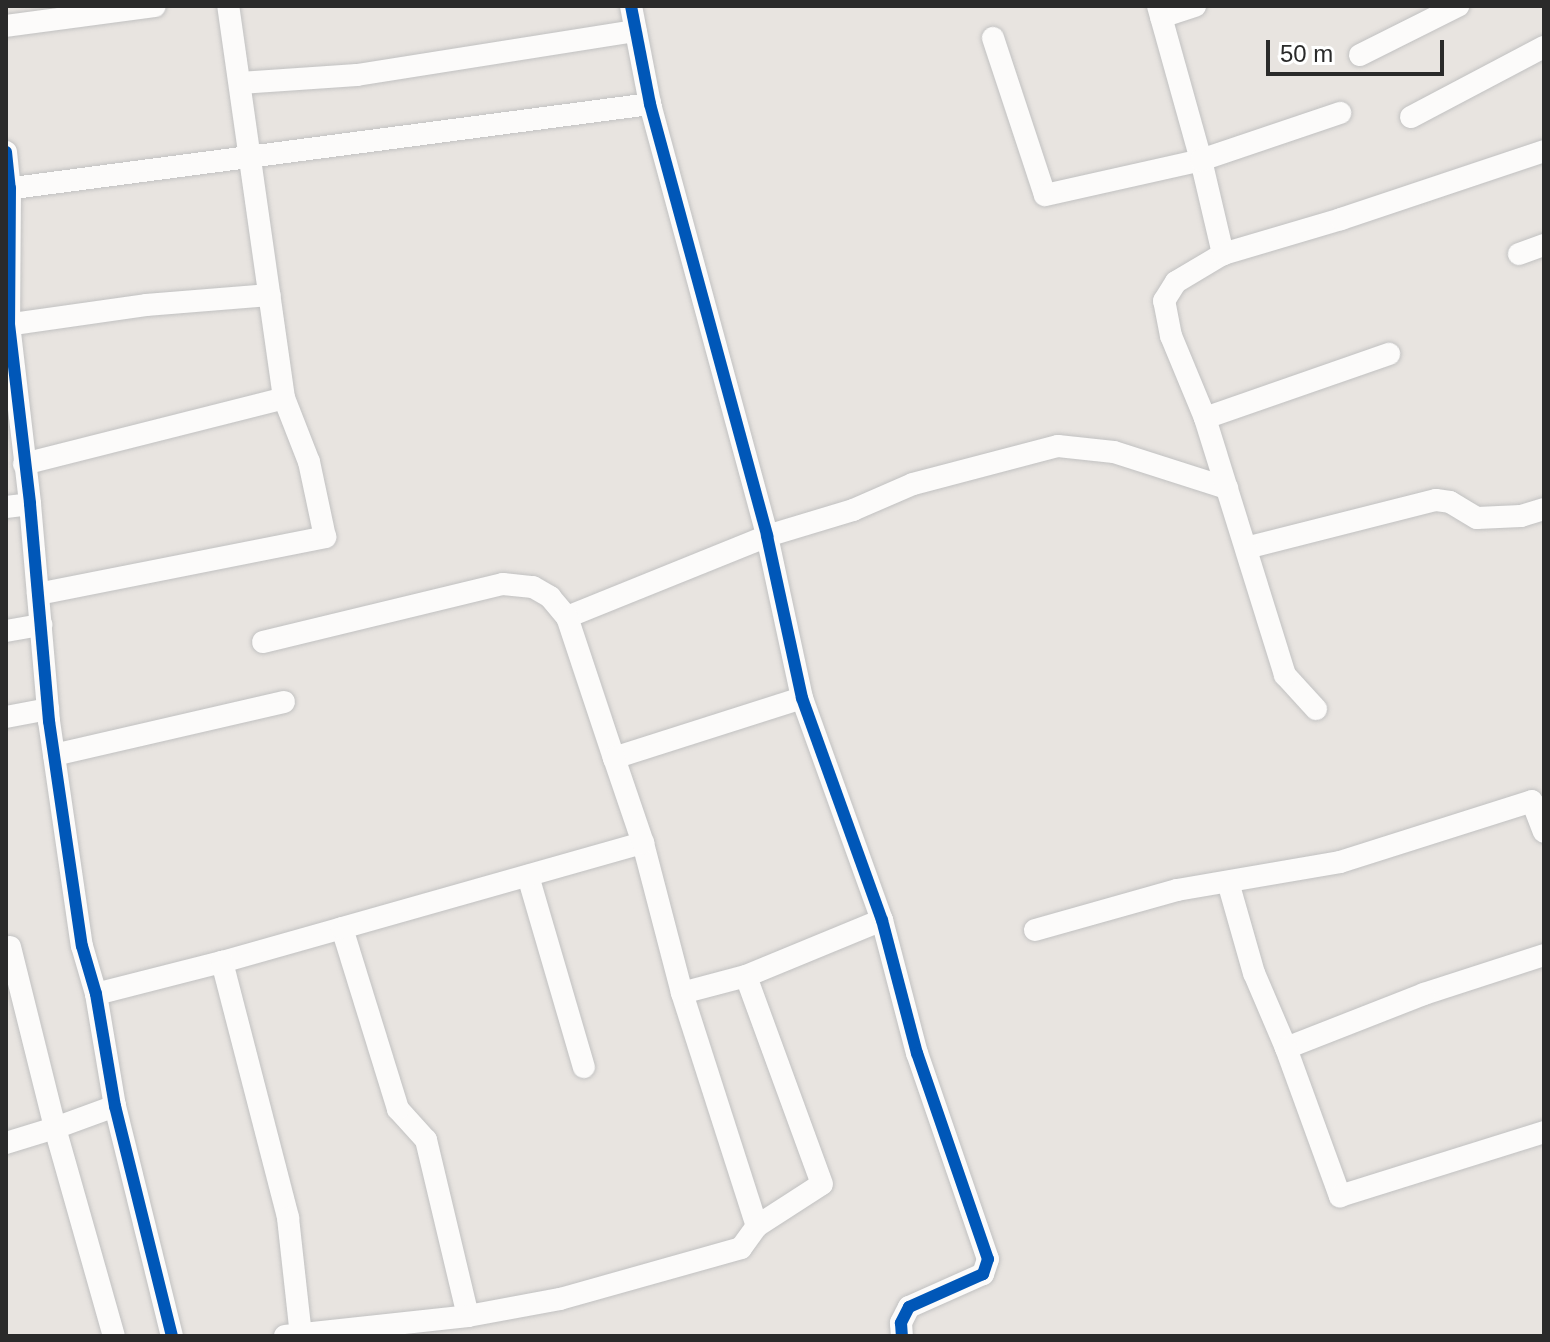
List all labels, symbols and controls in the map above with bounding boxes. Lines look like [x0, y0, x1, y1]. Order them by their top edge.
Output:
scale bar [1270, 24, 1448, 74]
text: 50 m [1280, 40, 1333, 67]

